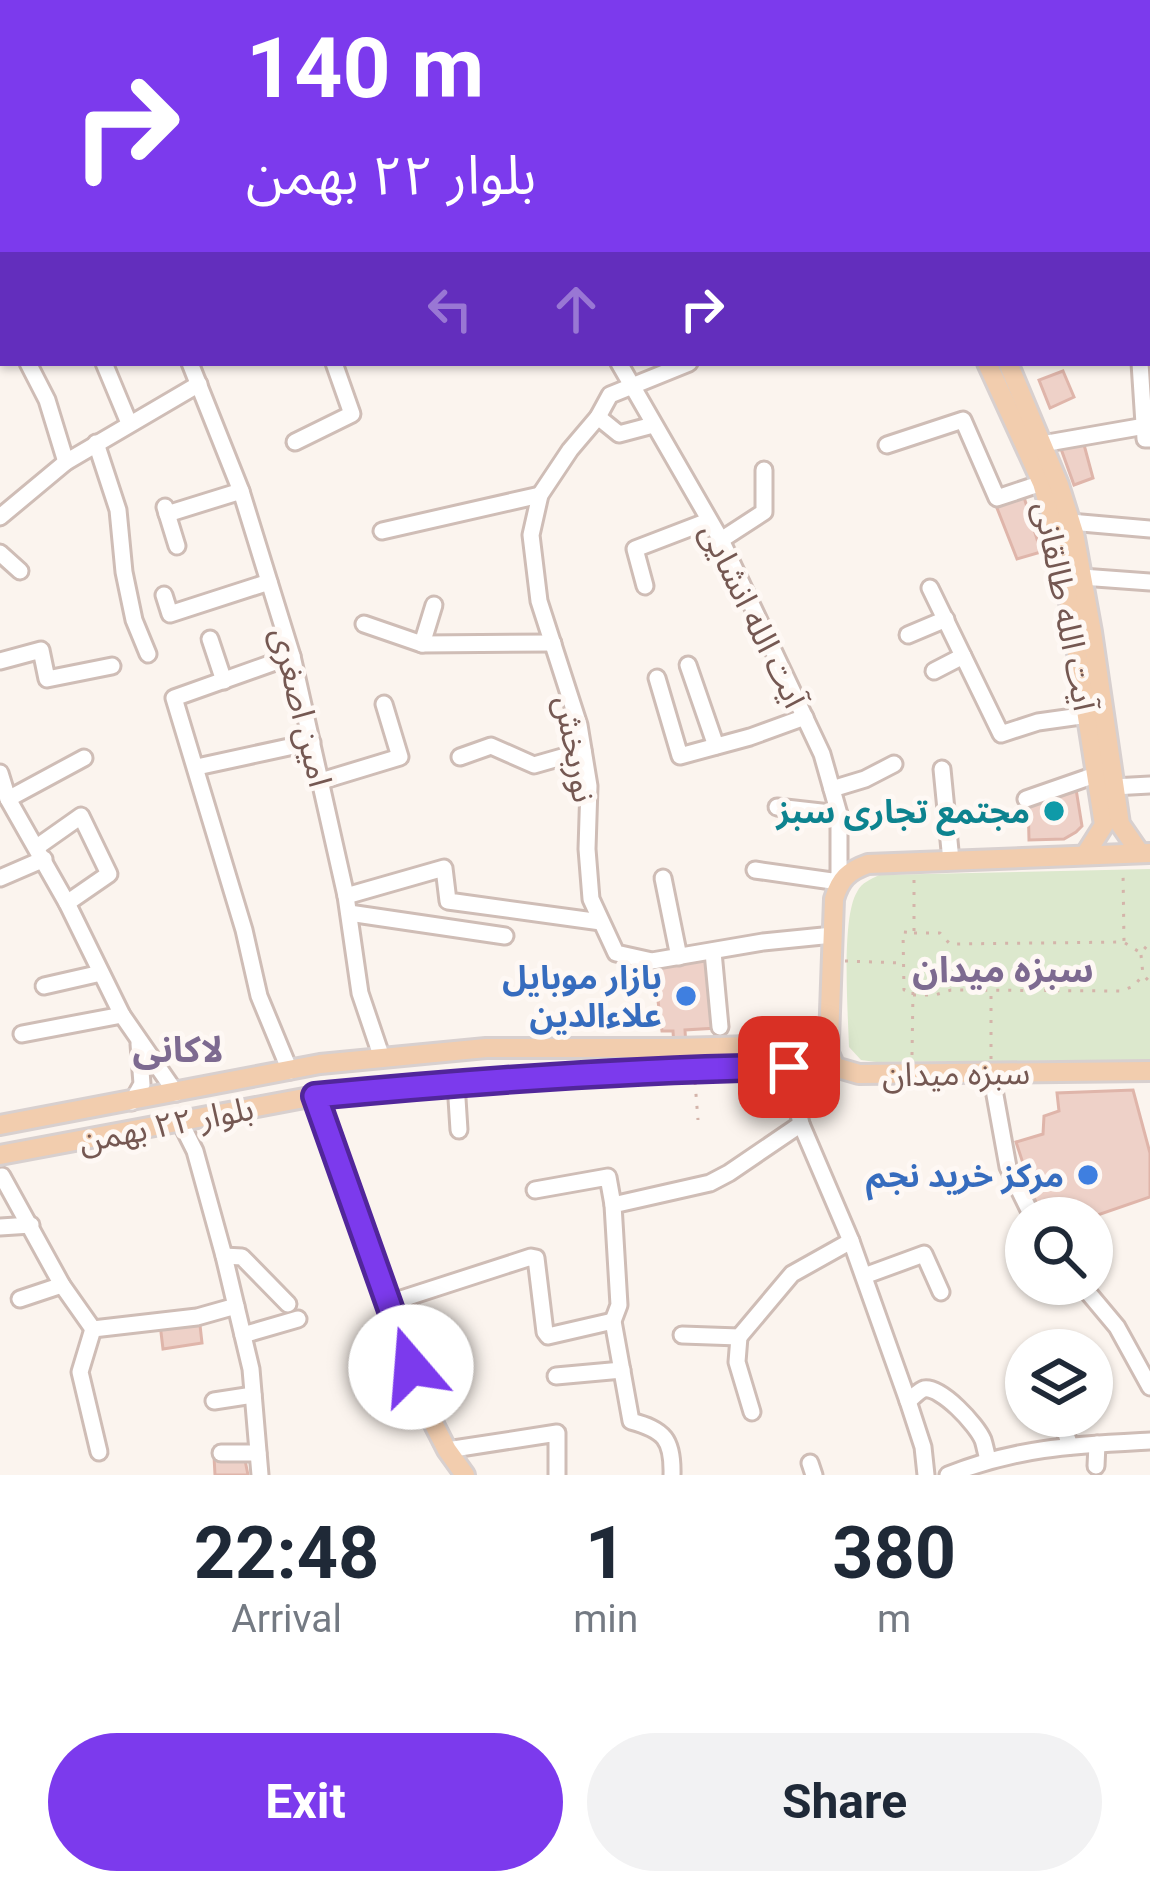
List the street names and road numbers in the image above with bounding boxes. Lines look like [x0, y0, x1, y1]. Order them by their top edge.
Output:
street label: آیت الله طالقانی [1026, 498, 1105, 715]
street label: آیت الله انشایی [692, 516, 816, 715]
street label: امین اصغری [263, 623, 340, 791]
street label: نوربخش [547, 693, 604, 805]
street label: سبزه میدان [882, 1053, 1030, 1094]
street label: بلوار ۲۲ بهمن [75, 1088, 257, 1161]

